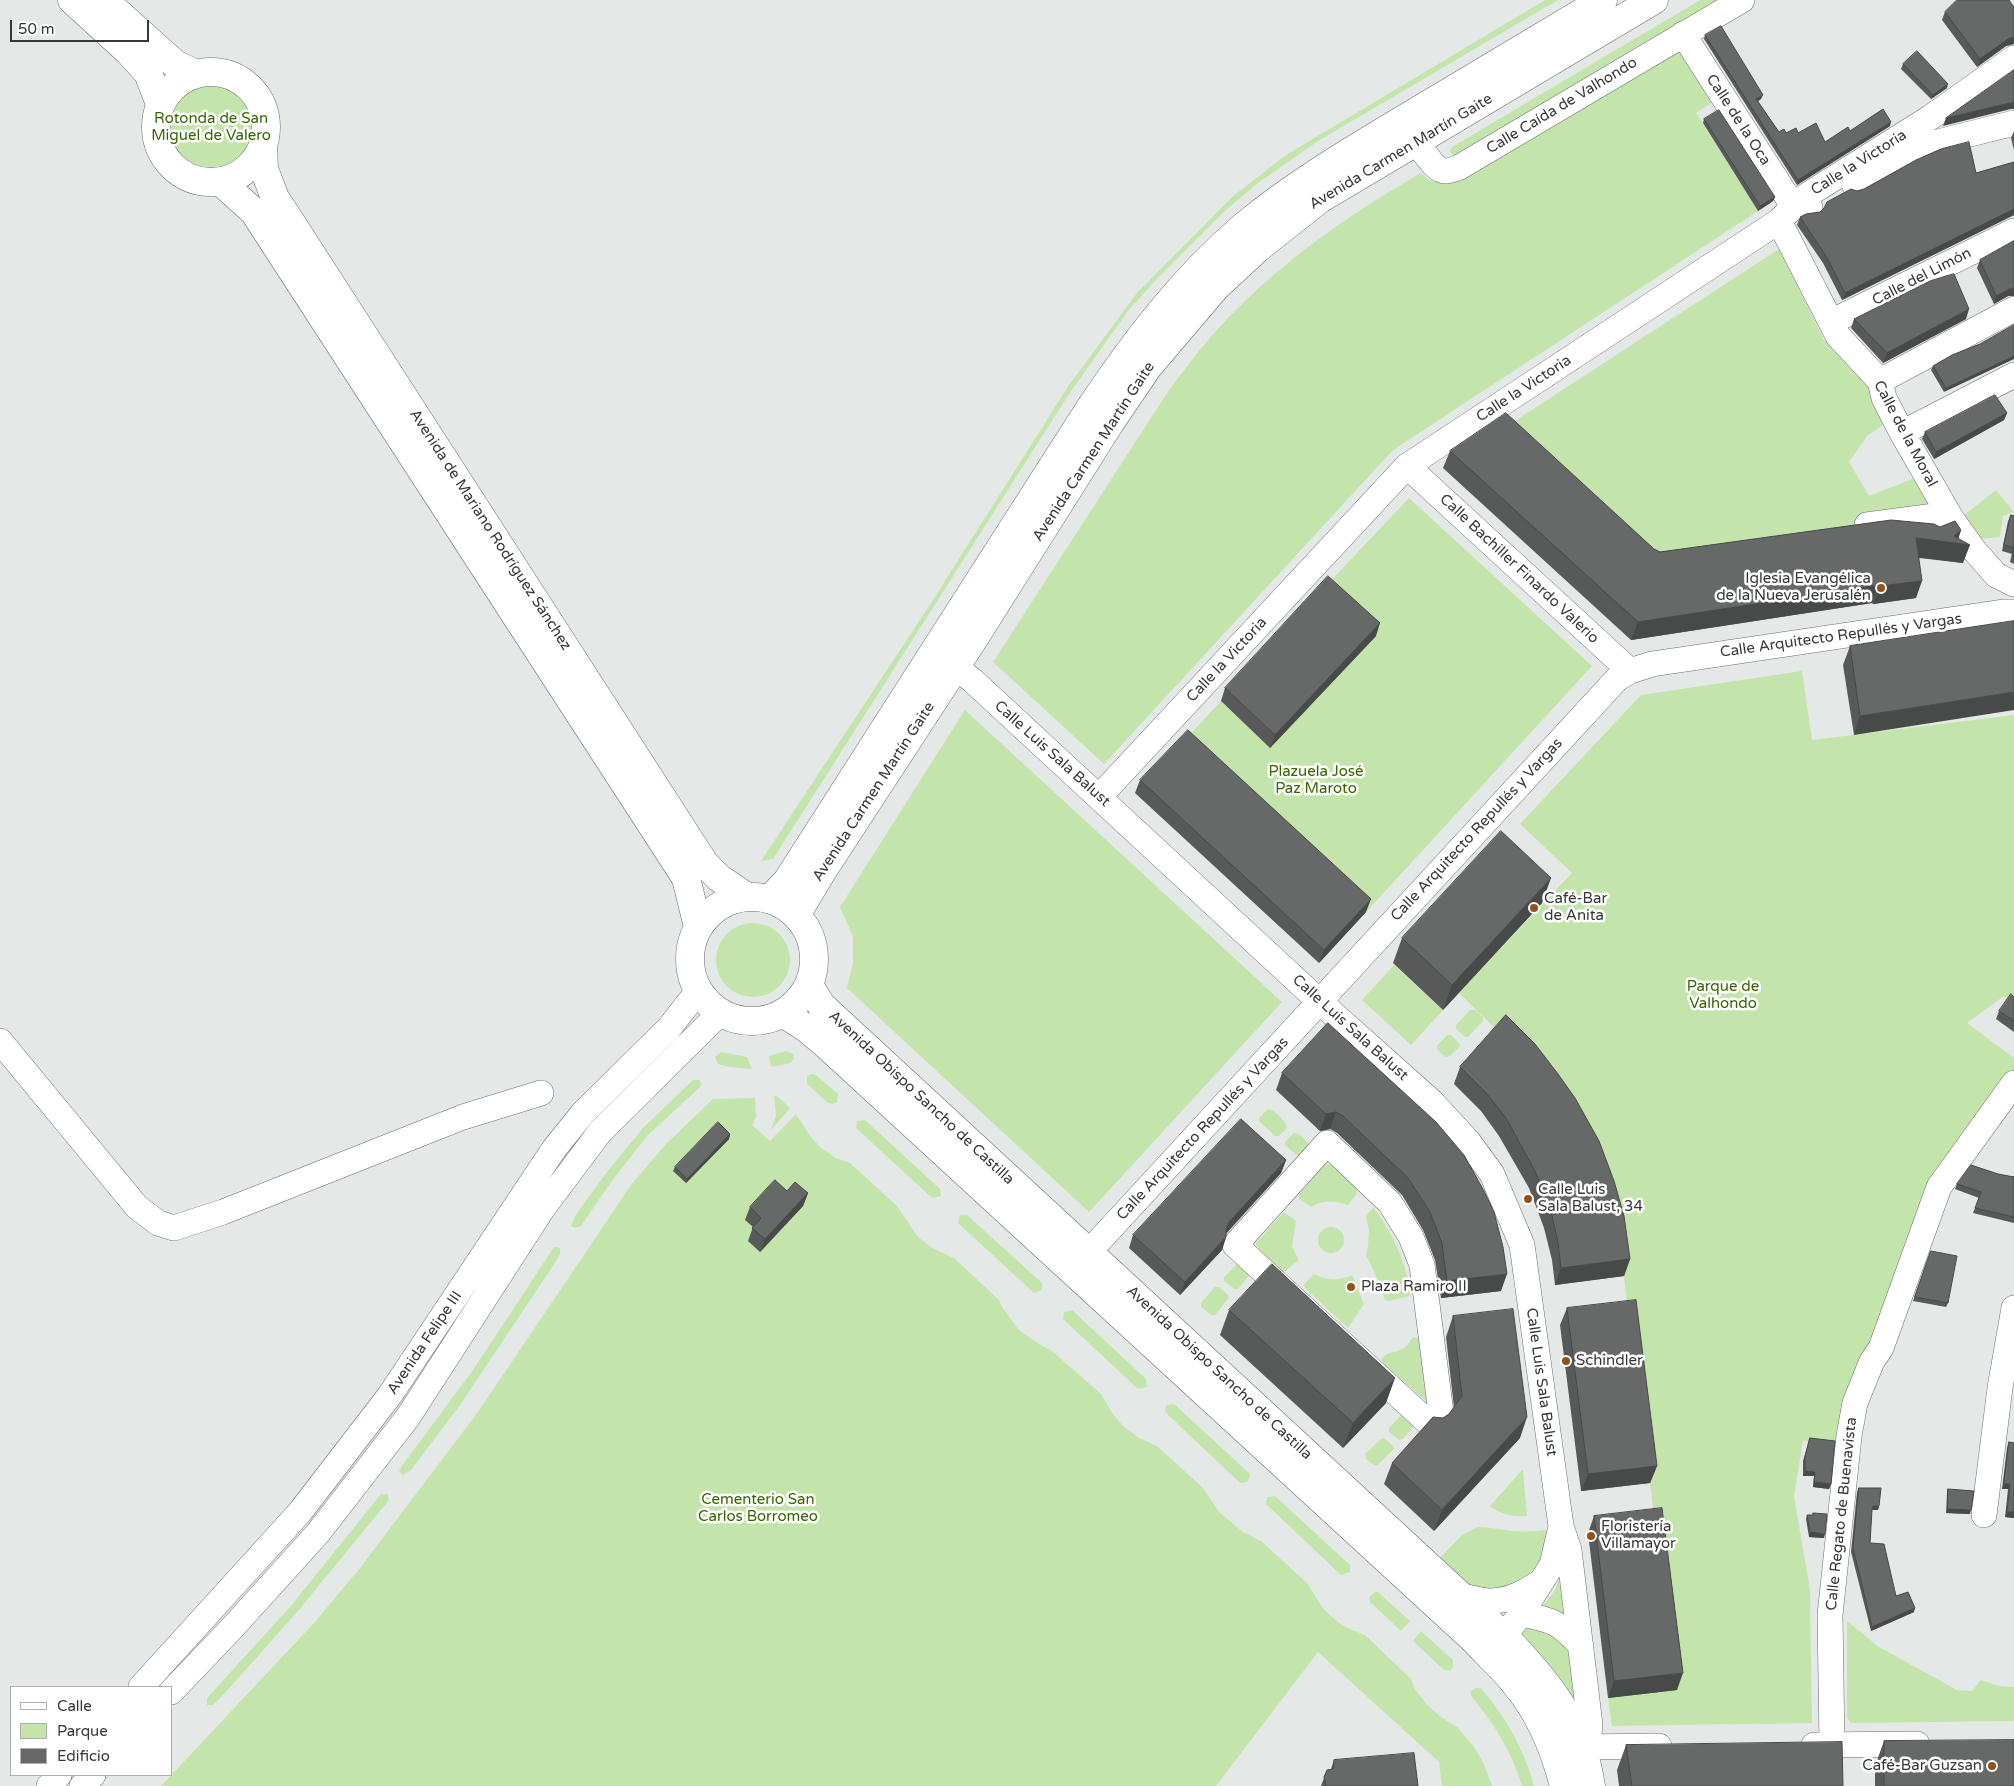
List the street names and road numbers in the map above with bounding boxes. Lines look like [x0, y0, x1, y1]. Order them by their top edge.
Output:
street label: Calle Caída de Valhondo [1483, 54, 1641, 158]
street label: Calle de la Oca [1702, 71, 1774, 169]
street label: Avenida Carmen Martín Gaite [1306, 90, 1496, 214]
street label: Calle la Victoria [1808, 126, 1910, 200]
street label: Calle del Limón [1869, 244, 1975, 310]
street label: Calle la Victoria [1473, 352, 1575, 426]
street label: Avenida Carmen Martín Gaite [1029, 359, 1159, 545]
street label: Calle de la Moral [1869, 378, 1941, 490]
street label: Avenida de Mariano Rodríguez Sánchez [405, 406, 575, 654]
street label: Calle Bachiller Finardo Valerio [1436, 490, 1602, 648]
street label: Calle Arquitecto Repullés y Vargas [1719, 610, 1963, 662]
street label: Calle la Victoria [1183, 614, 1271, 706]
street label: Calle Luis Sala Balust [990, 697, 1114, 811]
street label: Avenida Carmen Martín Gaite [809, 699, 939, 885]
street label: Calle Arquitecto Repullés y Vargas [1387, 735, 1567, 925]
street label: Calle Luis Sala Balust [1288, 971, 1412, 1085]
street label: Avenida Obispo Sancho de Castilla [825, 1007, 1017, 1189]
street label: Calle Arquitecto Repullés y Vargas [1113, 1034, 1293, 1224]
street label: Avenida Obispo Sancho de Castilla [1123, 1282, 1315, 1464]
street label: Avenida Felipe III [384, 1288, 466, 1398]
street label: Calle Luis Sala Balust [1522, 1307, 1560, 1457]
street label: Calle Regato de Buenavista [1823, 1416, 1861, 1612]

